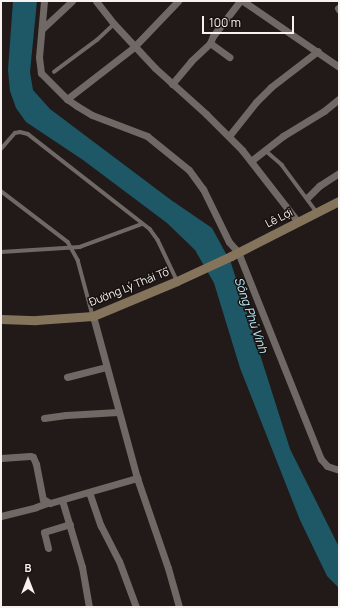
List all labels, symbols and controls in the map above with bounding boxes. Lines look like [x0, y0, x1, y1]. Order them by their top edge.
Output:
scale bar [204, 8, 296, 34]
text: 100 m [209, 14, 241, 31]
street label: Lê Lợi [263, 206, 295, 230]
street label: Đường Lý Thái Tổ [87, 265, 171, 309]
water label: Sông Phú Vinh [231, 275, 271, 355]
north arrow [8, 560, 48, 600]
text: B [25, 560, 31, 575]

